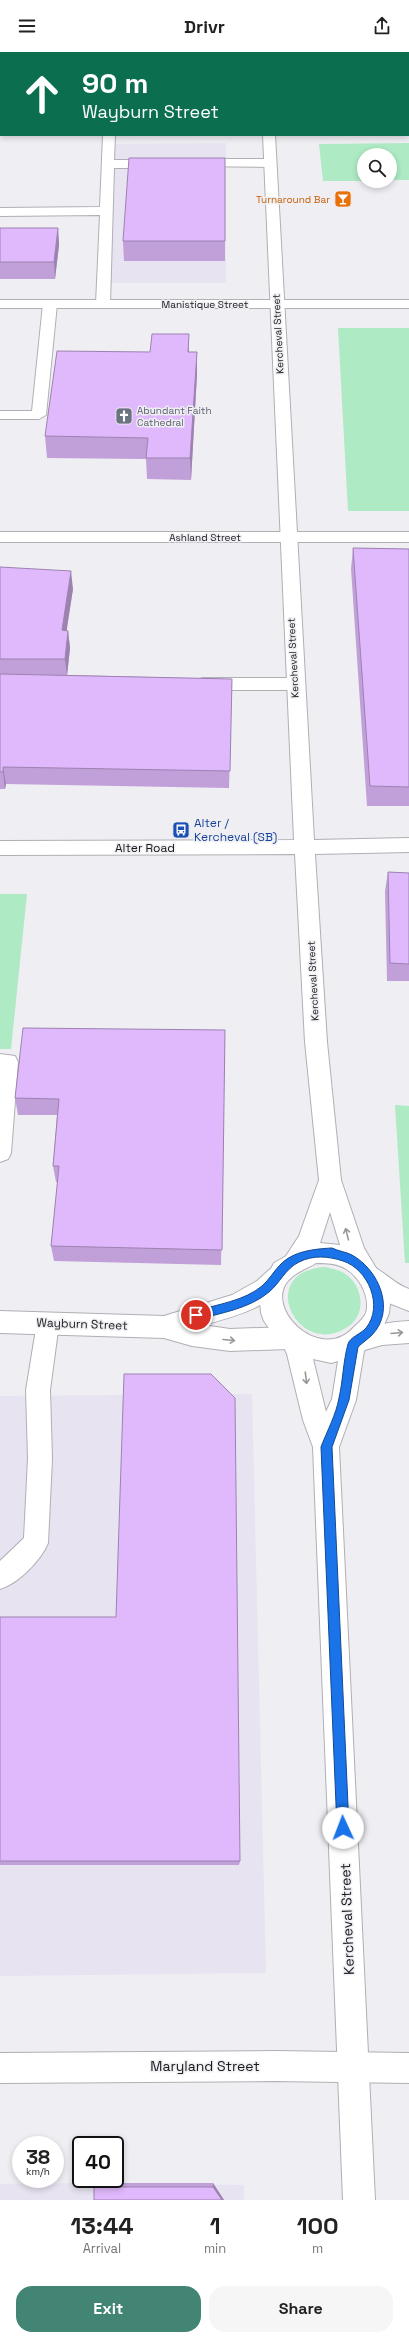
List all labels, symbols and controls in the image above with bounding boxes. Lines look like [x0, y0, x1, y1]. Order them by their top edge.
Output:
icon: menu [16, 15, 38, 37]
text: Drivr [184, 15, 225, 38]
icon: share [371, 15, 393, 37]
text: 90 m [82, 65, 148, 101]
icon: ahead [16, 68, 68, 120]
text: Wayburn Street [82, 100, 219, 123]
map controls [357, 148, 397, 188]
button: search [357, 148, 397, 188]
bar icon: Turnaround Bar [333, 189, 353, 209]
place label: Turnaround Bar [256, 193, 330, 206]
street label: Kercheval Street [269, 293, 287, 374]
street label: Manistique Street [162, 298, 249, 311]
place label: Abundant Faith Cathedral [137, 404, 212, 429]
church icon: Abundant Faith Cathedral [114, 406, 134, 426]
street label: Ashland Street [169, 531, 241, 544]
street label: Kercheval Street [284, 617, 302, 698]
place label: Alter / Kercheval (SB) [194, 815, 277, 845]
bus stop icon: Alter / Kercheval (SB) [171, 820, 191, 840]
street label: Alter Road [115, 840, 175, 856]
street label: Kercheval Street [304, 940, 322, 1021]
one-way arrow [343, 1228, 351, 1241]
pin [179, 1298, 213, 1332]
icon: arrive [185, 1304, 207, 1326]
street label: Wayburn Street [36, 1314, 128, 1334]
one-way arrow [390, 1329, 403, 1336]
one-way arrow [222, 1336, 235, 1343]
one-way arrow [302, 1371, 310, 1384]
position arrow [322, 1807, 364, 1849]
street label: Kercheval Street [336, 1863, 358, 1975]
street label: Maryland Street [150, 2057, 260, 2075]
speed limit sign: 40 [72, 2136, 124, 2188]
text: 38 [26, 2144, 50, 2170]
text: km/h [26, 2165, 50, 2178]
text: 13:44 [70, 2210, 134, 2241]
text: 1 [210, 2210, 221, 2241]
text: 100 [297, 2210, 339, 2241]
text: Arrival [83, 2240, 121, 2257]
text: min [204, 2240, 226, 2257]
text: m [312, 2240, 323, 2257]
button: Exit [16, 2286, 201, 2332]
button: Share [209, 2286, 393, 2332]

